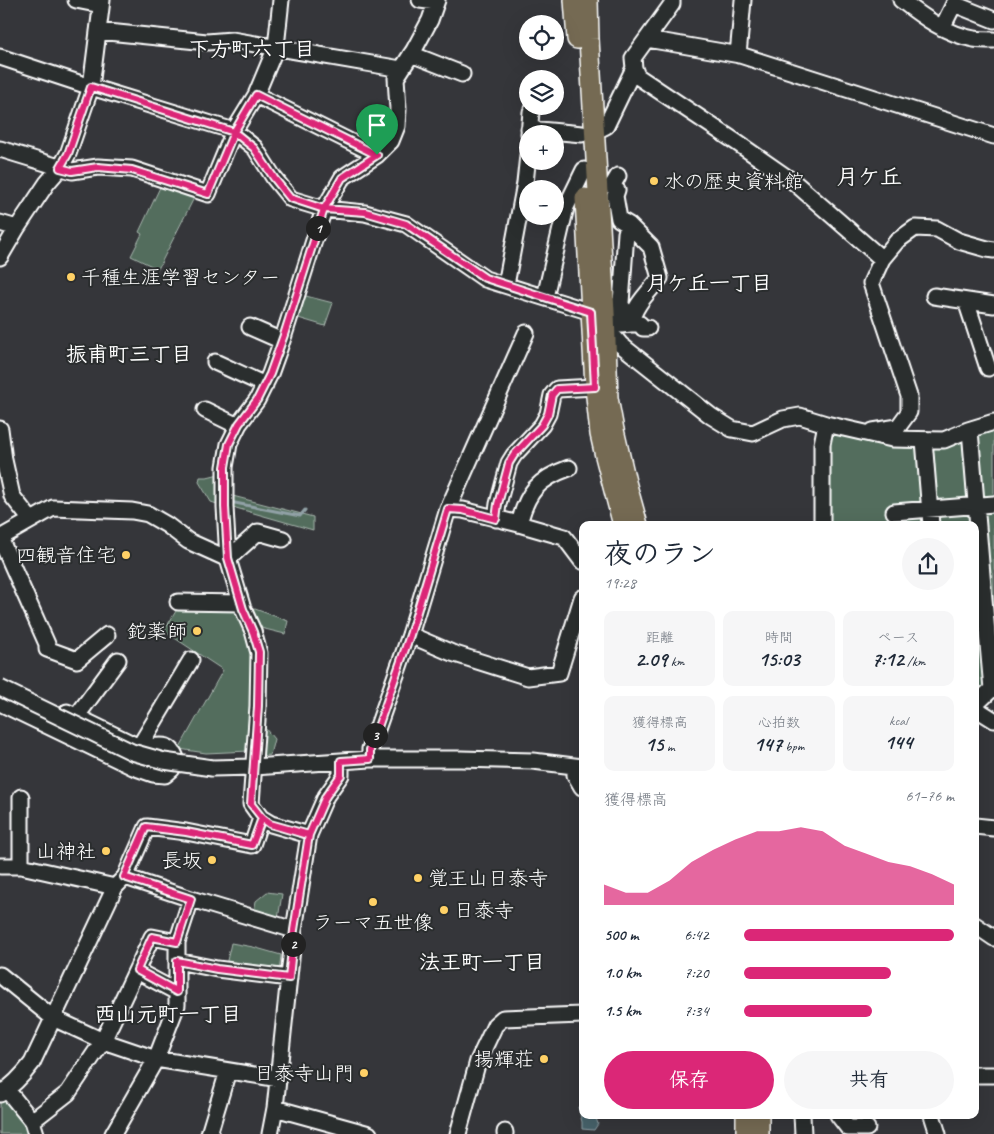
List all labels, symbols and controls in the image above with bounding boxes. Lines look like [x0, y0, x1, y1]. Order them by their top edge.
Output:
map controls [519, 15, 564, 225]
button: locate [519, 15, 564, 60]
district label: 下方町六丁目 [189, 36, 315, 62]
button: layers [519, 70, 564, 115]
pin [356, 104, 398, 155]
icon: arrive [363, 111, 391, 139]
button: + [519, 125, 564, 170]
district label: 月ケ丘 [836, 163, 902, 191]
place label: 水の歴史資料館 [664, 169, 804, 194]
marker: 水の歴史資料館 [648, 175, 660, 187]
button: − [519, 180, 564, 225]
pin: 1 [306, 216, 330, 240]
text: 1 [315, 220, 322, 237]
place label: 千種生涯学習センター [81, 265, 280, 290]
district label: 月ケ丘一丁目 [646, 270, 772, 296]
marker: 千種生涯学習センター [65, 271, 77, 283]
district label: 振甫町三丁目 [66, 341, 192, 367]
text: 夜のラン [604, 536, 716, 571]
button: share [902, 538, 954, 590]
place label: 四観音住宅 [16, 543, 116, 568]
marker: 四観音住宅 [120, 549, 132, 561]
text: 19:28 [604, 573, 636, 593]
place label: 鉈薬師 [127, 619, 187, 644]
marker: 鉈薬師 [191, 625, 203, 637]
text: 距離 [646, 629, 674, 646]
text: 時間 [765, 629, 793, 646]
text: ペース [878, 629, 919, 646]
text: 2.09 [635, 646, 667, 672]
text: 15:03 [758, 646, 800, 672]
text: 7:12 [871, 646, 904, 672]
text: km [667, 653, 684, 670]
text: /km [904, 653, 925, 670]
text: kcal [889, 712, 908, 729]
text: 獲得標高 [632, 714, 688, 731]
text: 心拍数 [758, 714, 800, 731]
pin: 3 [362, 722, 388, 748]
text: 3 [372, 727, 379, 744]
text: 144 [884, 729, 913, 755]
text: 15 [645, 731, 663, 757]
text: 147 [754, 731, 782, 757]
text: m [663, 738, 675, 755]
text: bpm [782, 738, 804, 755]
text: 61–76 m [905, 786, 954, 806]
text: 獲得標高 [604, 790, 668, 810]
place label: 山神社 [36, 839, 96, 864]
marker: 山神社 [100, 845, 112, 857]
place label: 長坂 [162, 848, 202, 873]
marker: 長坂 [206, 854, 218, 866]
place label: 覚王山日泰寺 [428, 866, 548, 891]
marker: 覚王山日泰寺 [412, 872, 424, 884]
marker: ラーマ五世像 [367, 896, 379, 908]
place label: 日泰寺 [454, 898, 514, 923]
marker: 日泰寺 [438, 904, 450, 916]
place label: ラーマ五世像 [313, 910, 433, 935]
text: 500 m [604, 925, 638, 945]
text: 6:42 [684, 925, 709, 945]
pin: 2 [280, 932, 306, 956]
text: 2 [290, 936, 297, 953]
district label: 法王町一丁目 [419, 949, 545, 975]
text: 1.0 km [604, 963, 641, 983]
text: 7:20 [684, 963, 709, 983]
district label: 西山元町一丁目 [95, 1001, 242, 1027]
text: 1.5 km [604, 1001, 641, 1021]
text: 7:34 [684, 1001, 709, 1021]
place label: 揚輝荘 [474, 1047, 534, 1072]
button: 保存 [604, 1051, 774, 1109]
button: 共有 [784, 1051, 954, 1109]
marker: 揚輝荘 [538, 1053, 550, 1065]
place label: 日泰寺山門 [254, 1061, 354, 1086]
marker: 日泰寺山門 [358, 1067, 370, 1079]

